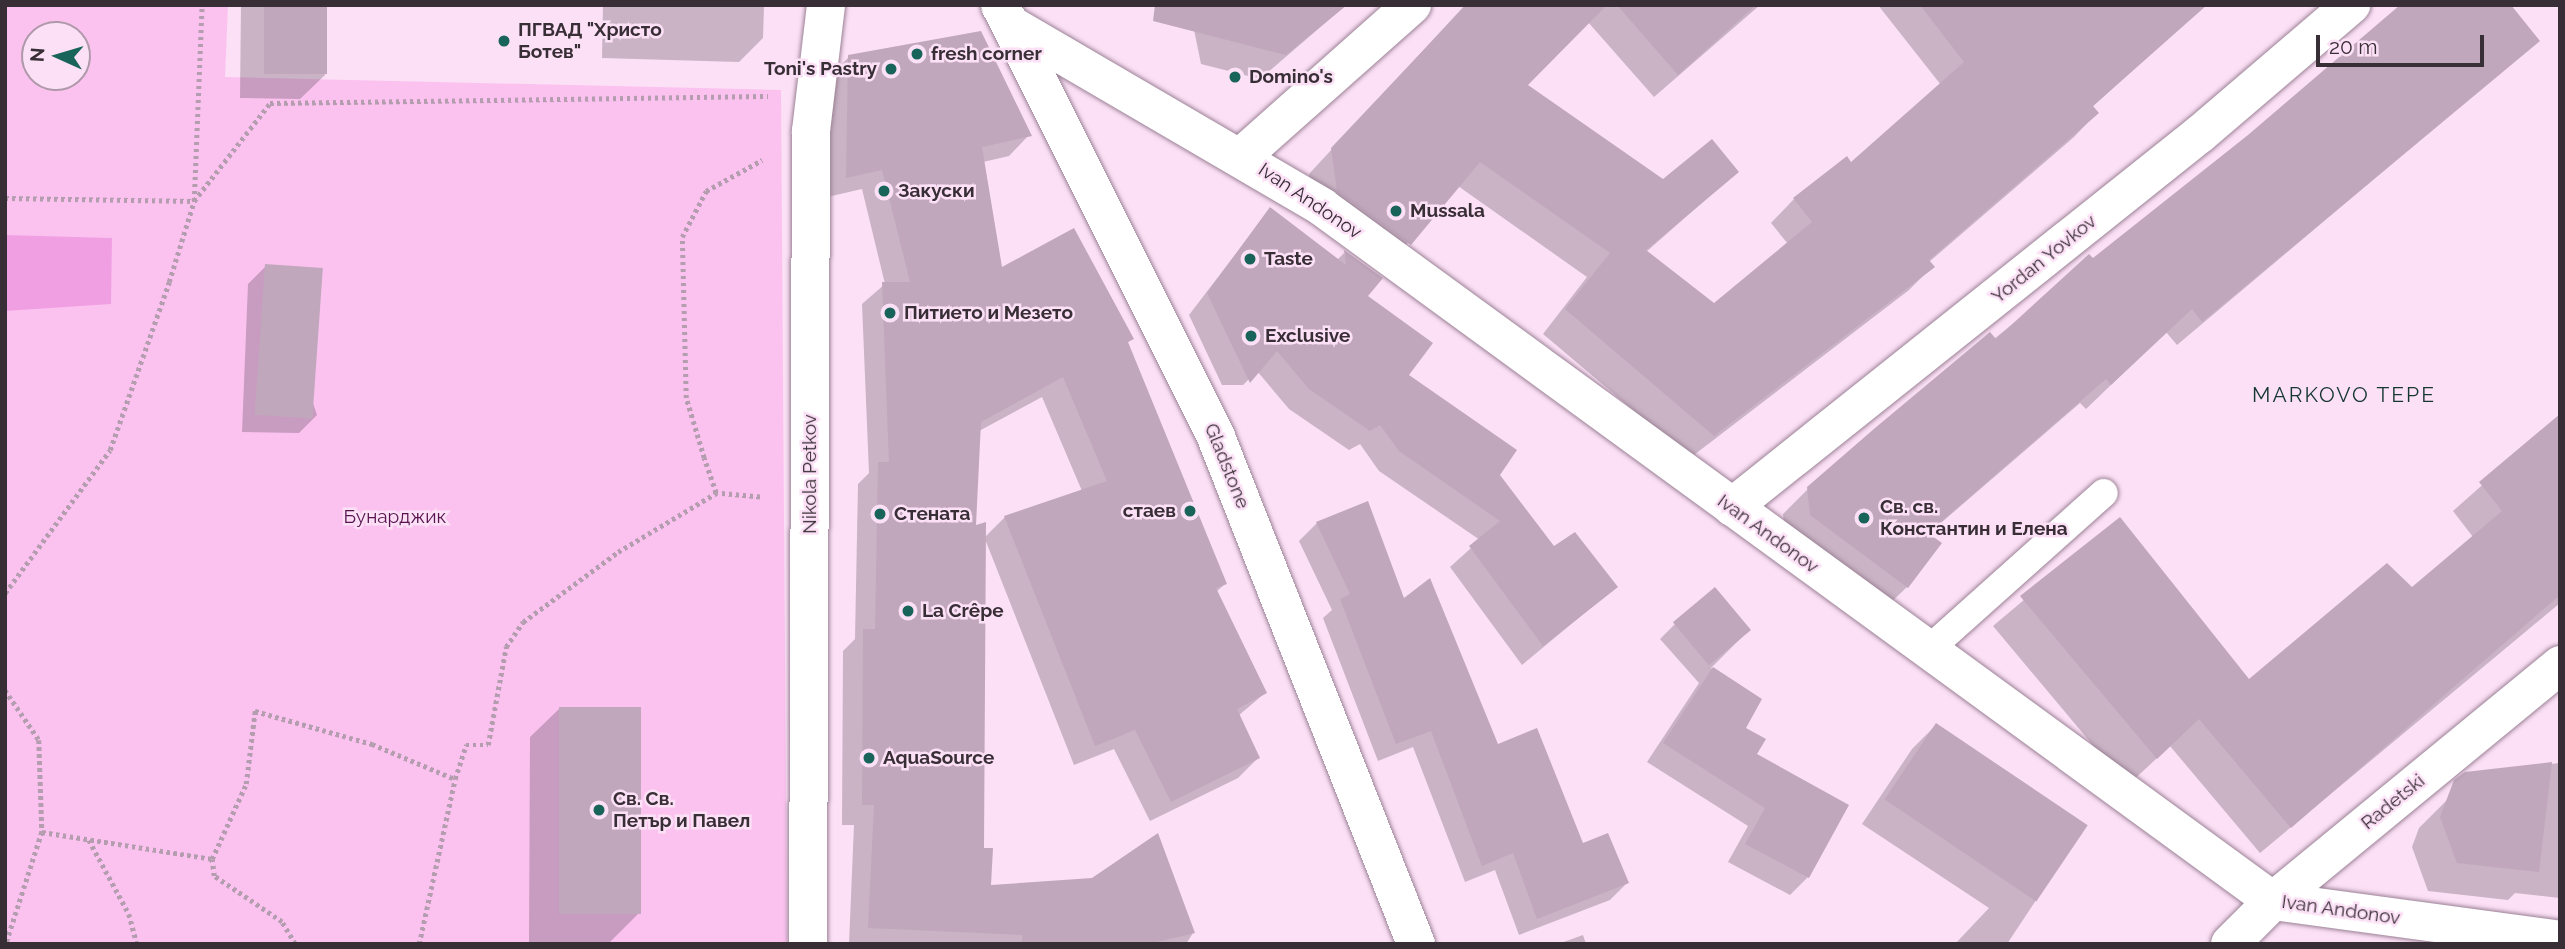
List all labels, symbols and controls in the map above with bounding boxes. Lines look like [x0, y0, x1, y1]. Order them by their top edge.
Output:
place label: ПГВАД "Христо Ботев" [518, 19, 662, 63]
north arrow [21, 21, 91, 91]
scale bar [2320, 21, 2488, 65]
marker: ПГВАД "Христо Ботев" [496, 33, 512, 49]
text: 20 m [2329, 34, 2377, 59]
place label: fresh corner [931, 43, 1042, 65]
marker: fresh corner [909, 46, 925, 62]
text: N [26, 47, 49, 63]
place label: Toni's Pastry [764, 58, 877, 80]
marker: Toni's Pastry [883, 61, 899, 77]
place label: Domino's [1249, 66, 1333, 88]
marker: Domino's [1227, 69, 1243, 85]
street label: Ivan Andonov [1254, 158, 1366, 244]
place label: Закуски [898, 180, 975, 202]
marker: Закуски [876, 183, 892, 199]
place label: Mussala [1410, 200, 1485, 222]
marker: Mussala [1388, 203, 1404, 219]
street label: Yordan Yovkov [1987, 210, 2101, 308]
place label: Taste [1264, 248, 1313, 270]
marker: Taste [1242, 251, 1258, 267]
place label: Питието и Мезето [904, 302, 1073, 324]
marker: Питието и Мезето [882, 305, 898, 321]
place label: Exclusive [1265, 325, 1350, 347]
marker: Exclusive [1243, 328, 1259, 344]
district label: MARKOVO TEPE [2253, 382, 2435, 408]
street label: Nikola Petkov [799, 414, 821, 534]
street label: Gladstone [1200, 420, 1254, 512]
street label: Ivan Andonov [1713, 489, 1823, 579]
place label: Св. св. Константин и Елена [1880, 496, 2068, 540]
place label: стаев [1123, 500, 1176, 522]
place label: Стената [894, 503, 970, 525]
marker: стаев [1182, 503, 1198, 519]
park label: Бунарджик [343, 506, 447, 528]
marker: Стената [872, 506, 888, 522]
marker: Св. св. Константин и Елена [1854, 508, 1874, 528]
place label: La Crêpe [922, 600, 1004, 622]
marker: La Crêpe [900, 603, 916, 619]
place label: AquaSource [883, 747, 994, 769]
marker: AquaSource [861, 750, 877, 766]
street label: Radetski [2357, 769, 2429, 835]
place label: Св. Св. Петър и Павел [613, 788, 750, 832]
marker: Св. Св. Петър и Павел [591, 802, 607, 818]
street label: Ivan Andonov [2280, 890, 2402, 930]

